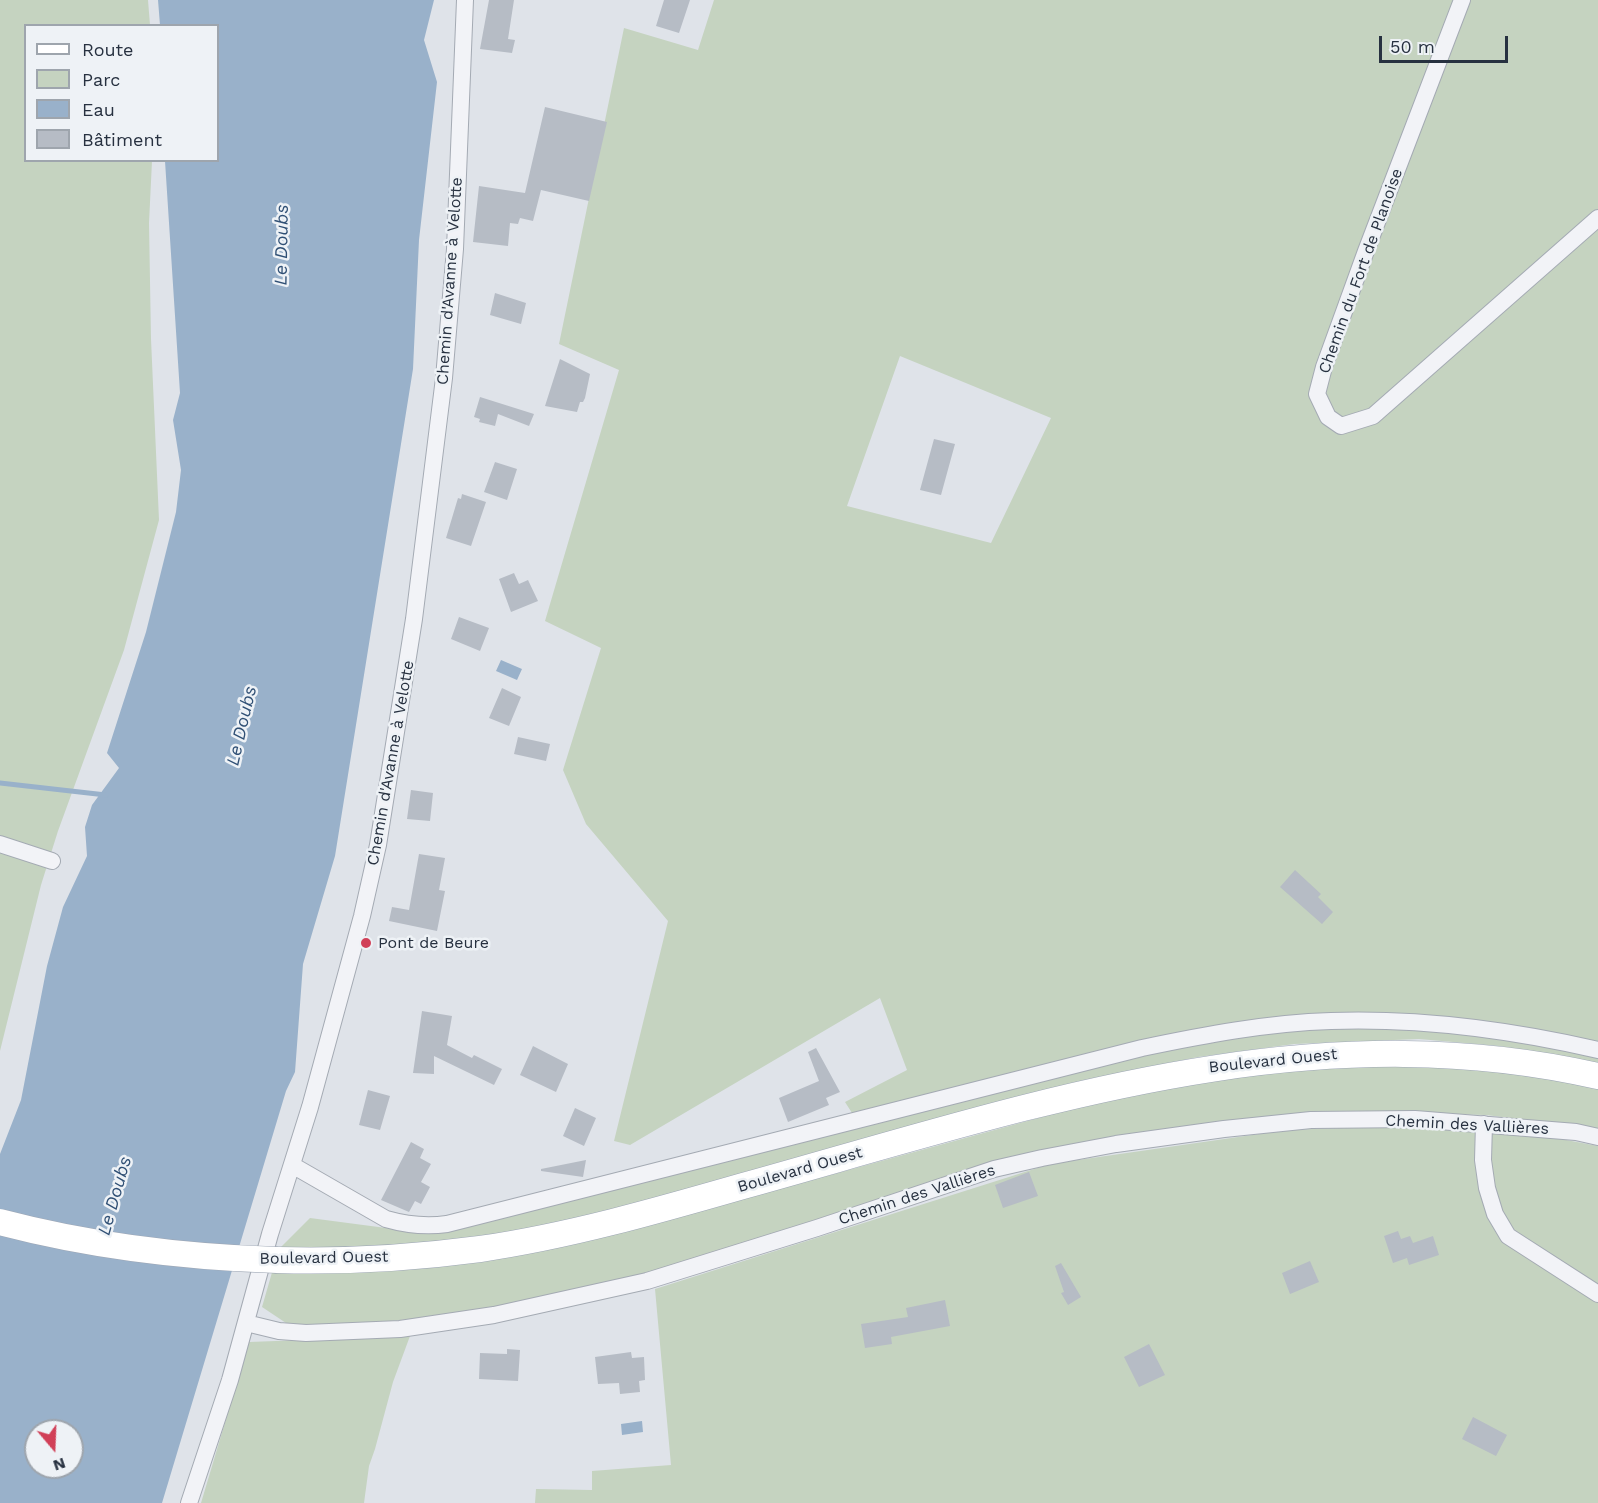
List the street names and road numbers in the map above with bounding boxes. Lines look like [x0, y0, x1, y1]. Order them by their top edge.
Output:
street label: Chemin du Fort de Planoise [1315, 166, 1407, 376]
street label: Chemin d'Avanne à Velotte [433, 177, 467, 385]
street label: Chemin d'Avanne à Velotte [363, 659, 419, 867]
street label: Boulevard Ouest [1208, 1045, 1338, 1077]
street label: Chemin des Vallières [1385, 1111, 1549, 1139]
street label: Boulevard Ouest [735, 1143, 865, 1197]
street label: Chemin des Vallières [836, 1161, 998, 1229]
street label: Boulevard Ouest [259, 1247, 389, 1269]

